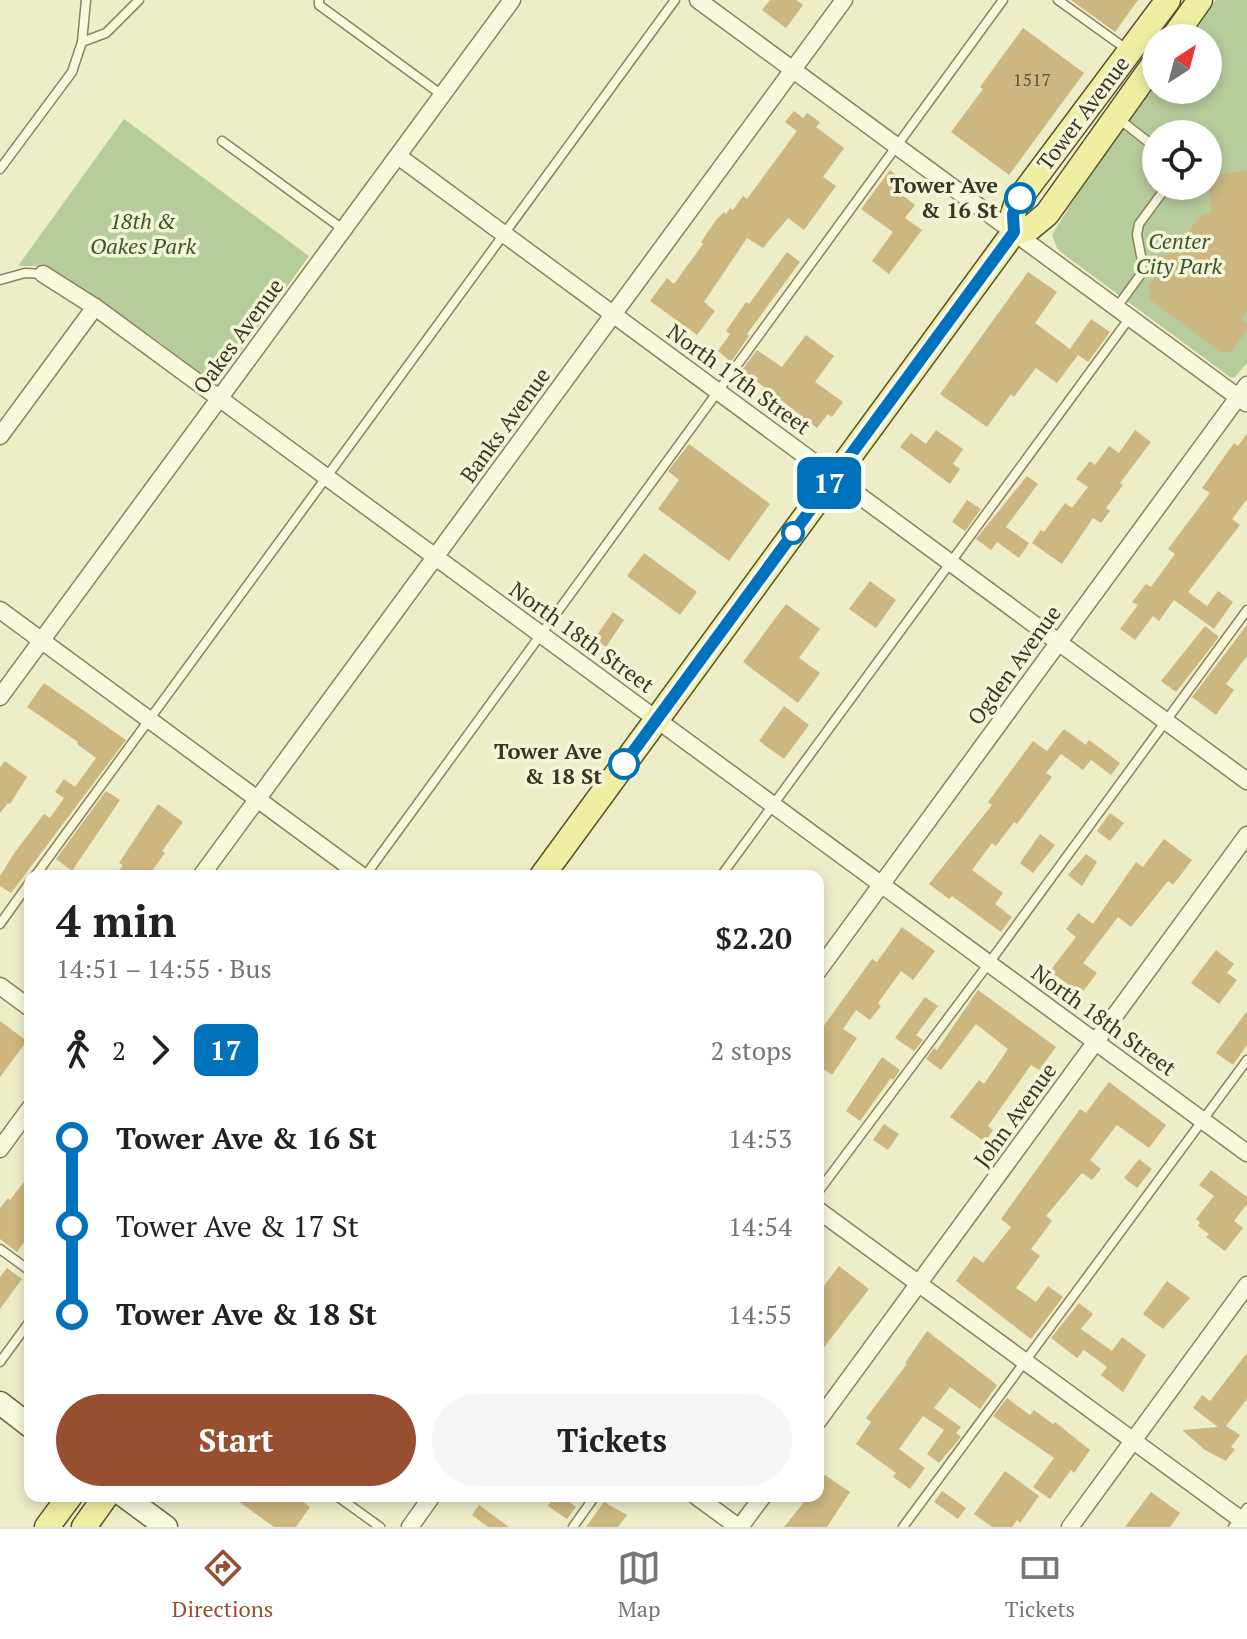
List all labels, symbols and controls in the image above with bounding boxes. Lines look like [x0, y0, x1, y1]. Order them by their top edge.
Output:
north arrow [1142, 24, 1222, 104]
map controls [1142, 24, 1222, 200]
street label: Tower Avenue [1030, 50, 1135, 176]
house number: 1517 [1013, 67, 1051, 91]
button: locate [1142, 120, 1222, 200]
place label: Tower Ave & 16 St [890, 170, 998, 224]
marker: Tower Ave & 16 St [1005, 183, 1035, 213]
park label: 18th & Oakes Park [90, 206, 196, 260]
park label: Center City Park [1136, 226, 1223, 280]
street label: Oakes Avenue [186, 272, 289, 399]
street label: North 17th Street [662, 317, 817, 441]
street label: Banks Avenue [453, 361, 556, 488]
line badge: 17 [793, 457, 865, 509]
text: 17 [813, 464, 845, 501]
unlabelled marker [782, 522, 804, 544]
street label: North 18th Street [504, 574, 660, 699]
street label: Ogden Avenue [960, 599, 1067, 730]
place label: Tower Ave & 18 St [494, 736, 602, 790]
marker: Tower Ave & 18 St [609, 749, 639, 779]
text: 4 min [56, 891, 176, 950]
text: $2.20 [715, 918, 792, 958]
text: 14:51 – 14:55 · Bus [56, 951, 272, 985]
street label: North 18th Street [1026, 957, 1182, 1082]
icon: walk [56, 1028, 100, 1072]
icon: forward [138, 1028, 182, 1072]
text: 17 [210, 1031, 242, 1068]
text: 2 [112, 1033, 126, 1067]
text: 2 stops [711, 1033, 792, 1067]
street label: John Avenue [967, 1057, 1062, 1173]
text: Tower Ave & 16 St [116, 1118, 377, 1158]
text: 14:53 [728, 1121, 792, 1155]
text: Tower Ave & 17 St [116, 1206, 359, 1246]
text: 14:54 [728, 1209, 792, 1243]
text: Tower Ave & 18 St [116, 1294, 377, 1334]
text: 14:55 [728, 1297, 792, 1331]
button: Start [56, 1394, 416, 1486]
button: Tickets [432, 1394, 792, 1486]
tab: Directions [172, 1546, 273, 1623]
tab: Map [617, 1546, 661, 1623]
tab: Tickets [1005, 1546, 1075, 1623]

